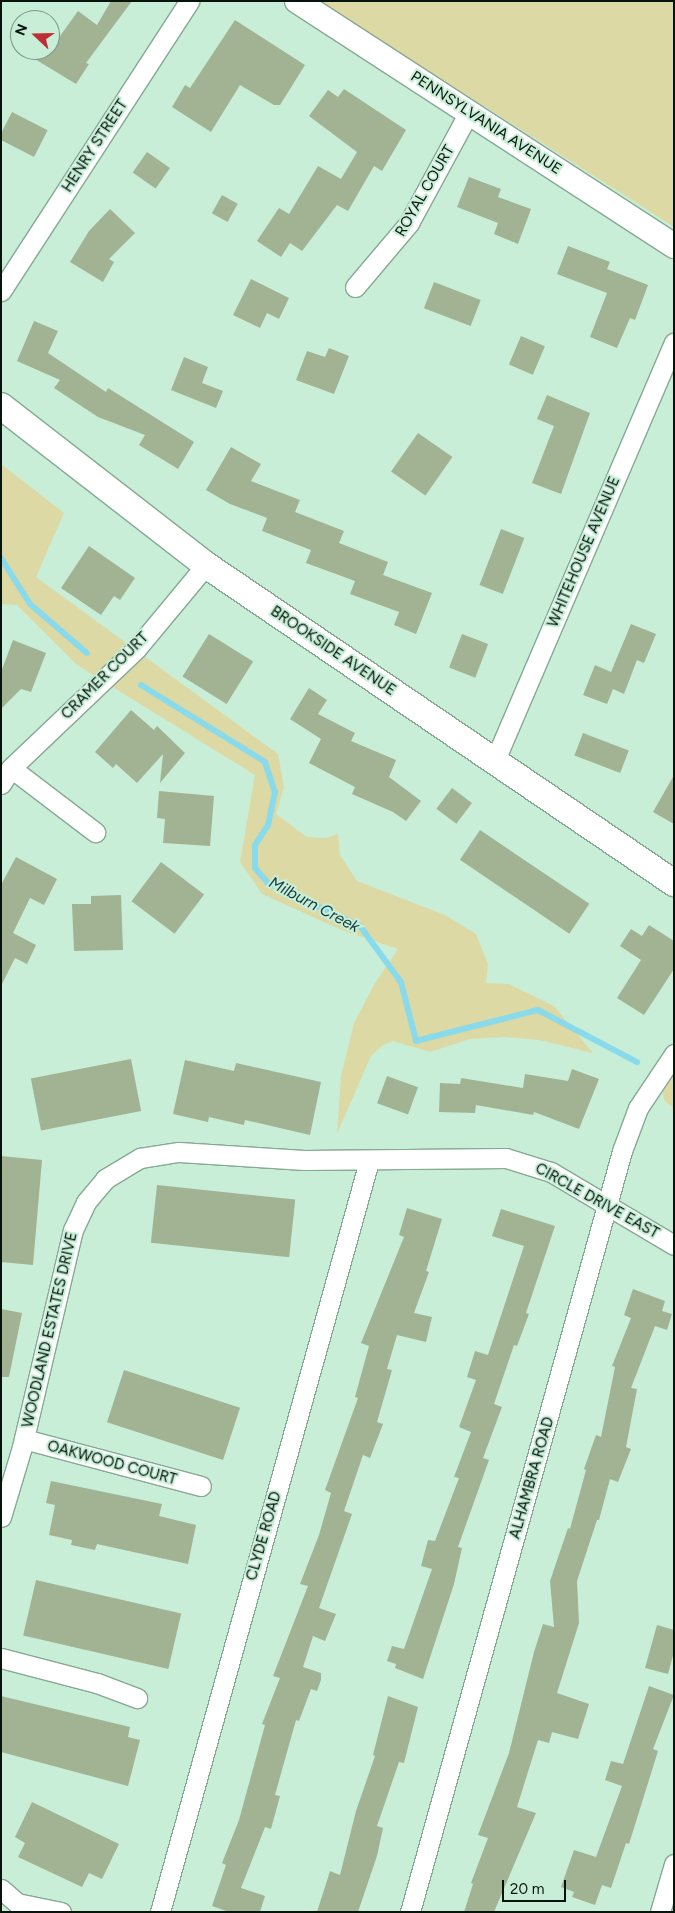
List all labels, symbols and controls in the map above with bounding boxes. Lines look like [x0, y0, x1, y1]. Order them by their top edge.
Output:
north arrow [10, 10, 60, 60]
text: N [12, 22, 31, 38]
street label: PENNSYLVANIA AVENUE [407, 67, 565, 179]
street label: HENRY STREET [58, 96, 132, 196]
street label: ROYAL COURT [392, 142, 458, 240]
street label: WHITEHOUSE AVENUE [544, 474, 624, 630]
street label: BROOKSIDE AVENUE [267, 602, 399, 700]
street label: CRAMER COURT [58, 629, 152, 723]
water label: Milburn Creek [265, 873, 363, 937]
street label: CIRCLE DRIVE EAST [532, 1159, 662, 1243]
street label: WOODLAND ESTATES DRIVE [19, 1231, 81, 1429]
street label: ALHAMBRA ROAD [506, 1415, 558, 1541]
street label: OAKWOOD COURT [45, 1437, 179, 1489]
street label: CLYDE ROAD [243, 1489, 285, 1583]
scale bar [505, 1870, 569, 1902]
text: 20 m [510, 1880, 544, 1898]

